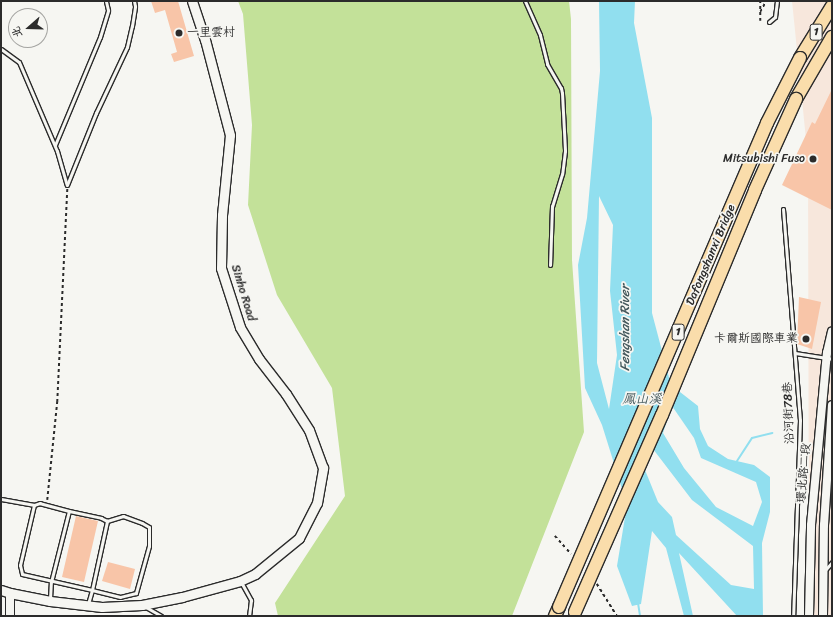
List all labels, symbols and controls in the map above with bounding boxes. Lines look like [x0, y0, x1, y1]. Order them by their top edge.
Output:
north arrow [8, 8, 48, 48]
road number: 1 [809, 23, 823, 41]
text: 北 [6, 24, 28, 40]
place label: 一里雲村 [187, 26, 235, 40]
marker: 一里雲村 [174, 28, 184, 38]
place label: Mitsubishi Fuso [722, 152, 805, 166]
marker: Mitsubishi Fuso [808, 154, 818, 164]
street label: Dafongshanxi Bridge [683, 202, 739, 308]
street label: Sinho Road [228, 263, 258, 323]
water label: Fengshan River [617, 285, 633, 371]
road number: 1 [671, 323, 685, 341]
place label: 卡爾斯國際車業 [714, 332, 798, 346]
marker: 卡爾斯國際車業 [801, 334, 811, 344]
street label: 沿河街78巷 [781, 382, 797, 444]
water label: 鳳山溪 [623, 391, 661, 407]
street label: 環北路二段 [794, 442, 814, 504]

